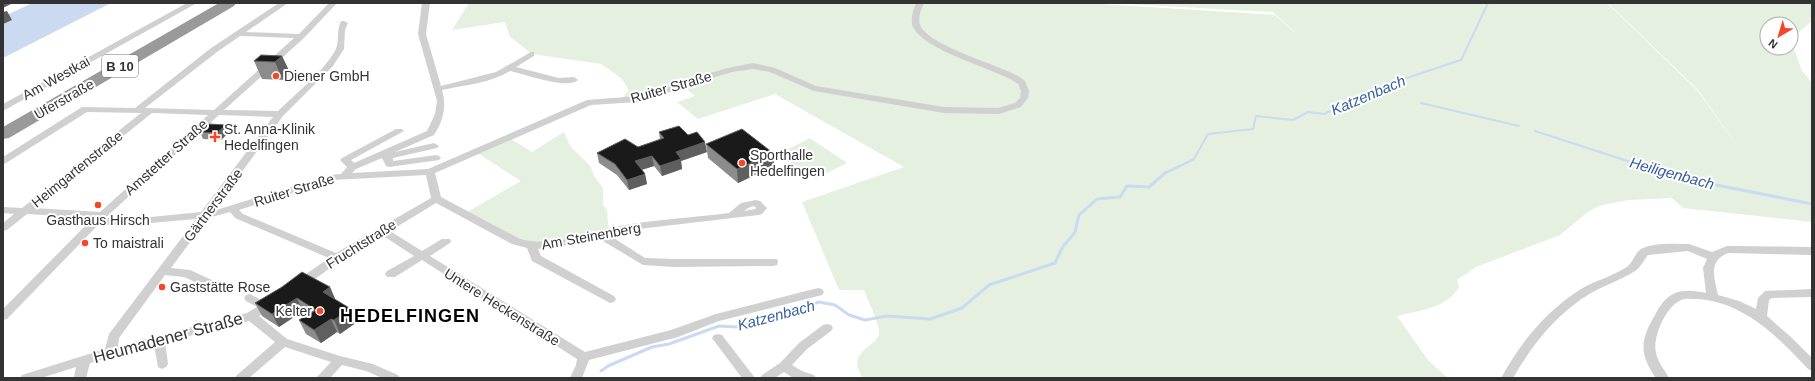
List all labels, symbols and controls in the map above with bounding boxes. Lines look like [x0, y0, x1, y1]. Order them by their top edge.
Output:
north arrow [1759, 16, 1799, 56]
text: N [1766, 37, 1780, 51]
street label: Am Westkai [20, 53, 92, 103]
road number: B 10 [102, 55, 138, 77]
place label: Diener GmbH [284, 68, 370, 84]
street label: Ruiter Straße [629, 68, 713, 106]
marker: Diener GmbH [271, 71, 281, 81]
water label: Katzenbach [1328, 72, 1408, 118]
street label: Uferstraße [31, 75, 97, 122]
street label: Amstetter Straße [121, 116, 211, 198]
place label: St. Anna-Klinik Hedelfingen [224, 121, 316, 153]
street label: Heimgartenstraße [28, 127, 126, 210]
marker: St. Anna-Klinik Hedelfingen [209, 131, 221, 143]
place label: Sporthalle Hedelfingen [750, 147, 825, 179]
water label: Heiligenbach [1628, 154, 1716, 192]
marker: Sporthalle Hedelfingen [737, 158, 747, 168]
street label: Gärtnerstraße [180, 165, 246, 245]
street label: Ruiter Straße [252, 170, 336, 210]
marker: Gasthaus Hirsch [93, 200, 103, 210]
place label: Gasthaus Hirsch [46, 212, 150, 228]
street label: Fruchtstraße [323, 216, 399, 272]
street label: Am Steinenberg [540, 219, 642, 253]
place label: To maistrali [93, 235, 164, 251]
marker: To maistrali [80, 238, 90, 248]
street label: Untere Heckenstraße [441, 265, 563, 349]
place label: Gaststätte Rose [170, 279, 271, 295]
marker: Gaststätte Rose [157, 282, 167, 292]
water label: Katzenbach [736, 297, 816, 333]
place label: Kelter [275, 303, 312, 319]
marker: Kelter [315, 306, 325, 316]
district label: HEDELFINGEN [340, 306, 480, 326]
street label: Heumadener Straße [91, 309, 245, 367]

